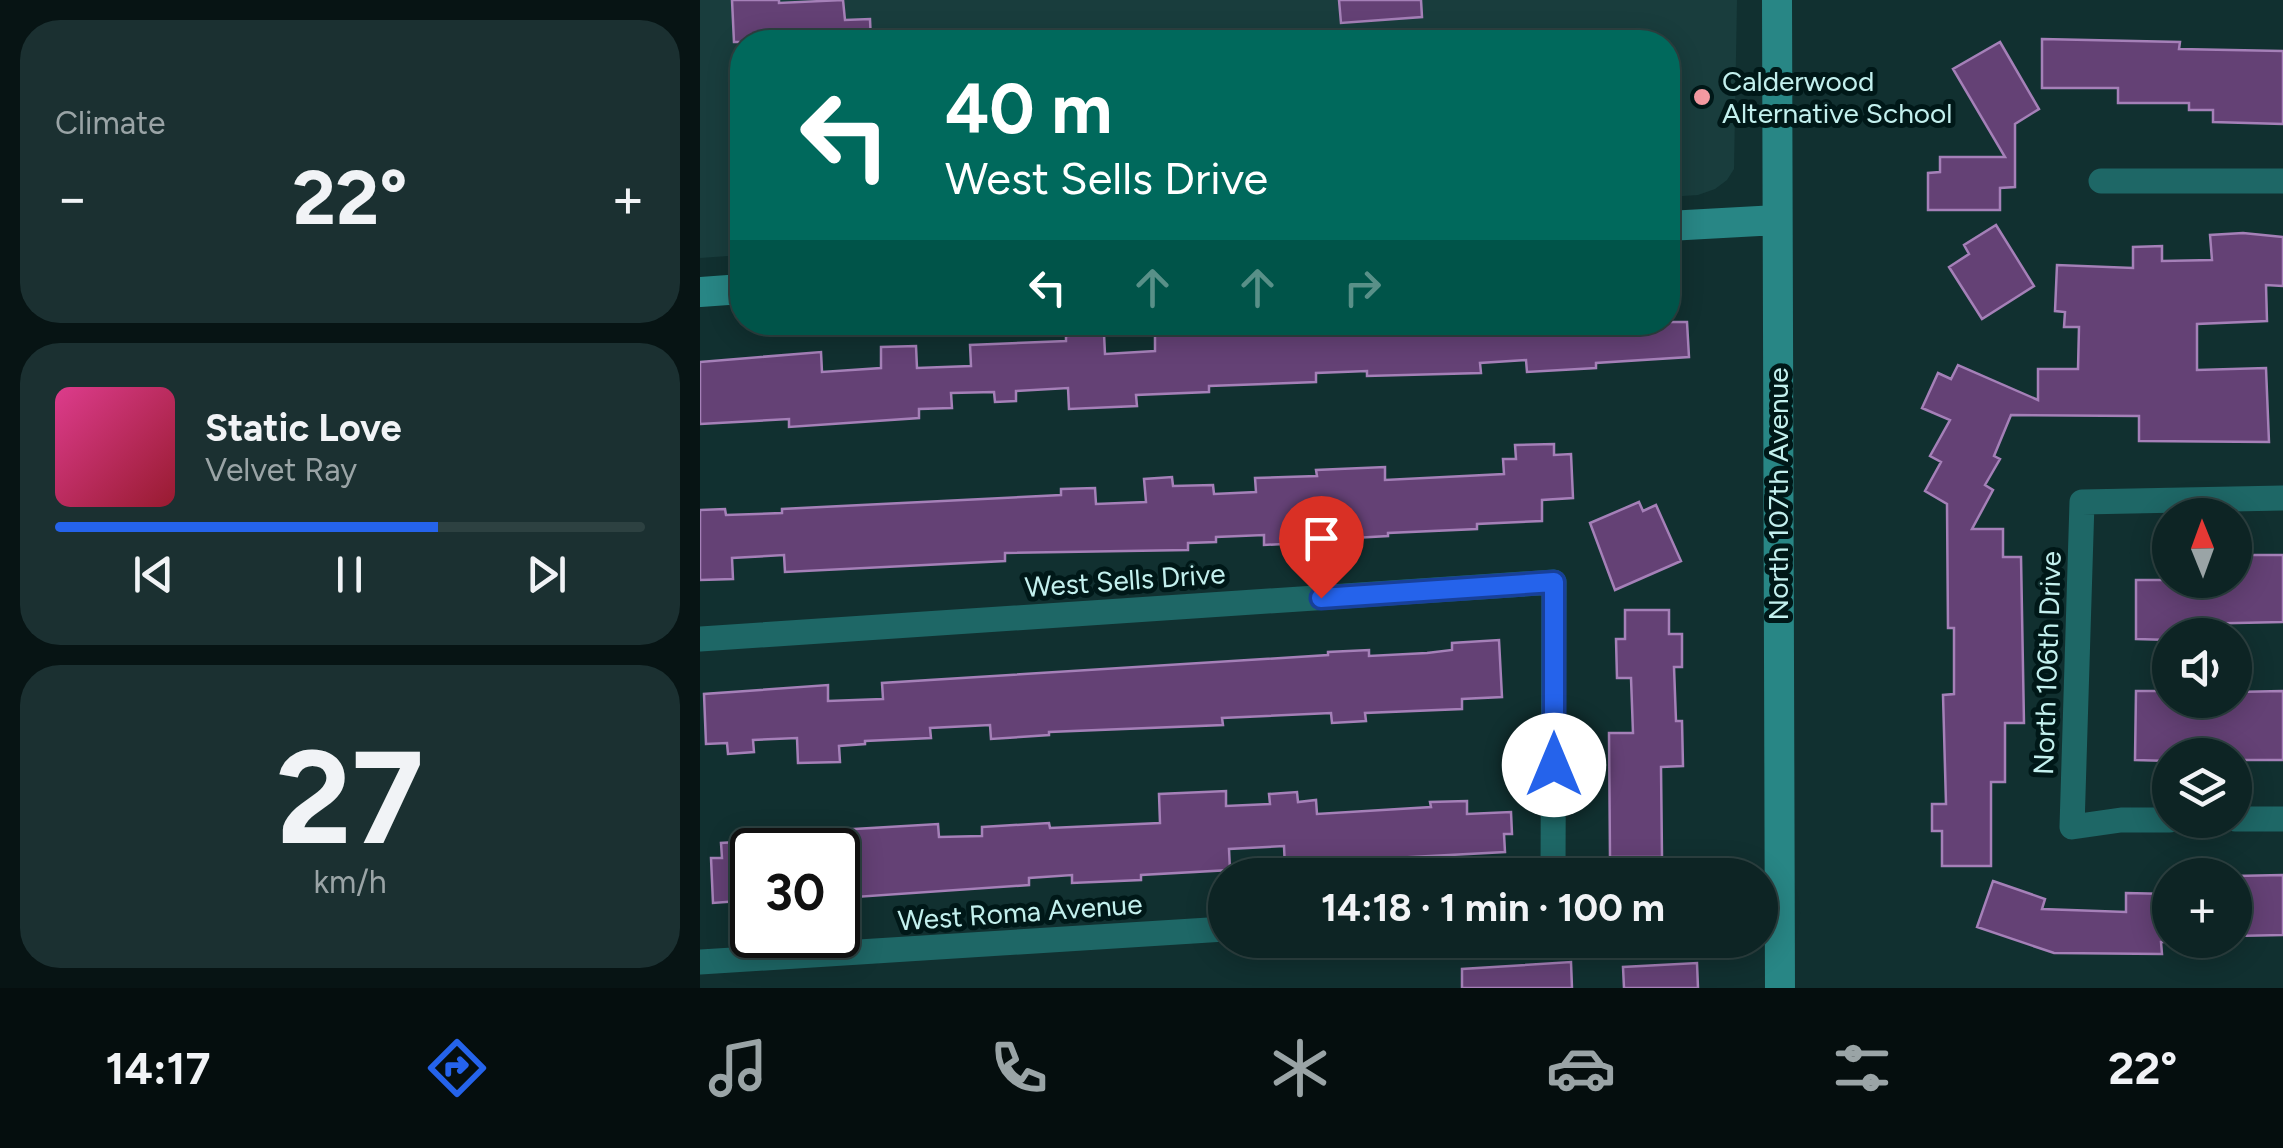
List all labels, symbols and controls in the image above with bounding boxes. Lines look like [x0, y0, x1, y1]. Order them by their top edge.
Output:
place label: Calderwood Alternative School [1722, 64, 1952, 130]
text: 40 m [945, 66, 1112, 151]
icon: left [780, 70, 910, 200]
marker: Calderwood Alternative School [1691, 86, 1713, 108]
text: Climate [55, 104, 166, 142]
text: West Sells Drive [945, 151, 1268, 205]
text: 22° [292, 153, 408, 243]
text: − [55, 165, 89, 231]
text: + [611, 165, 645, 231]
icon: left [1020, 260, 1075, 315]
icon: ahead [1125, 260, 1180, 315]
icon: ahead [1230, 260, 1285, 315]
icon: right [1335, 260, 1390, 315]
street label: North 107th Avenue [1761, 368, 1795, 620]
text: Static Love [205, 405, 402, 451]
text: Velvet Ray [205, 451, 357, 489]
pin [1279, 496, 1364, 599]
north arrow [2152, 498, 2252, 598]
map controls [2152, 498, 2252, 958]
icon: arrive [1294, 511, 1349, 566]
icon: previous [126, 547, 181, 602]
icon: pause [322, 547, 377, 602]
icon: next [519, 547, 574, 602]
street label: North 106th Drive [2026, 551, 2068, 775]
street label: West Sells Drive [1024, 556, 1226, 604]
button: sound [2152, 618, 2252, 718]
position arrow [1502, 713, 1606, 817]
text: 27 [276, 720, 424, 876]
button: layers [2152, 738, 2252, 838]
speed limit sign: 30 [730, 828, 860, 958]
button: + [2152, 858, 2252, 958]
text: km/h [313, 863, 387, 901]
text: 14:18 · 1 min · 100 m [1321, 885, 1665, 931]
street label: West Roma Avenue [897, 886, 1143, 938]
icon: directions [422, 1033, 492, 1103]
icon: music [703, 1033, 773, 1103]
icon: phone [984, 1033, 1054, 1103]
icon: climate [1265, 1033, 1335, 1103]
icon: car [1546, 1033, 1616, 1103]
icon: filters [1827, 1033, 1897, 1103]
text: 14:17 [106, 1041, 211, 1095]
text: 22° [2108, 1041, 2177, 1095]

